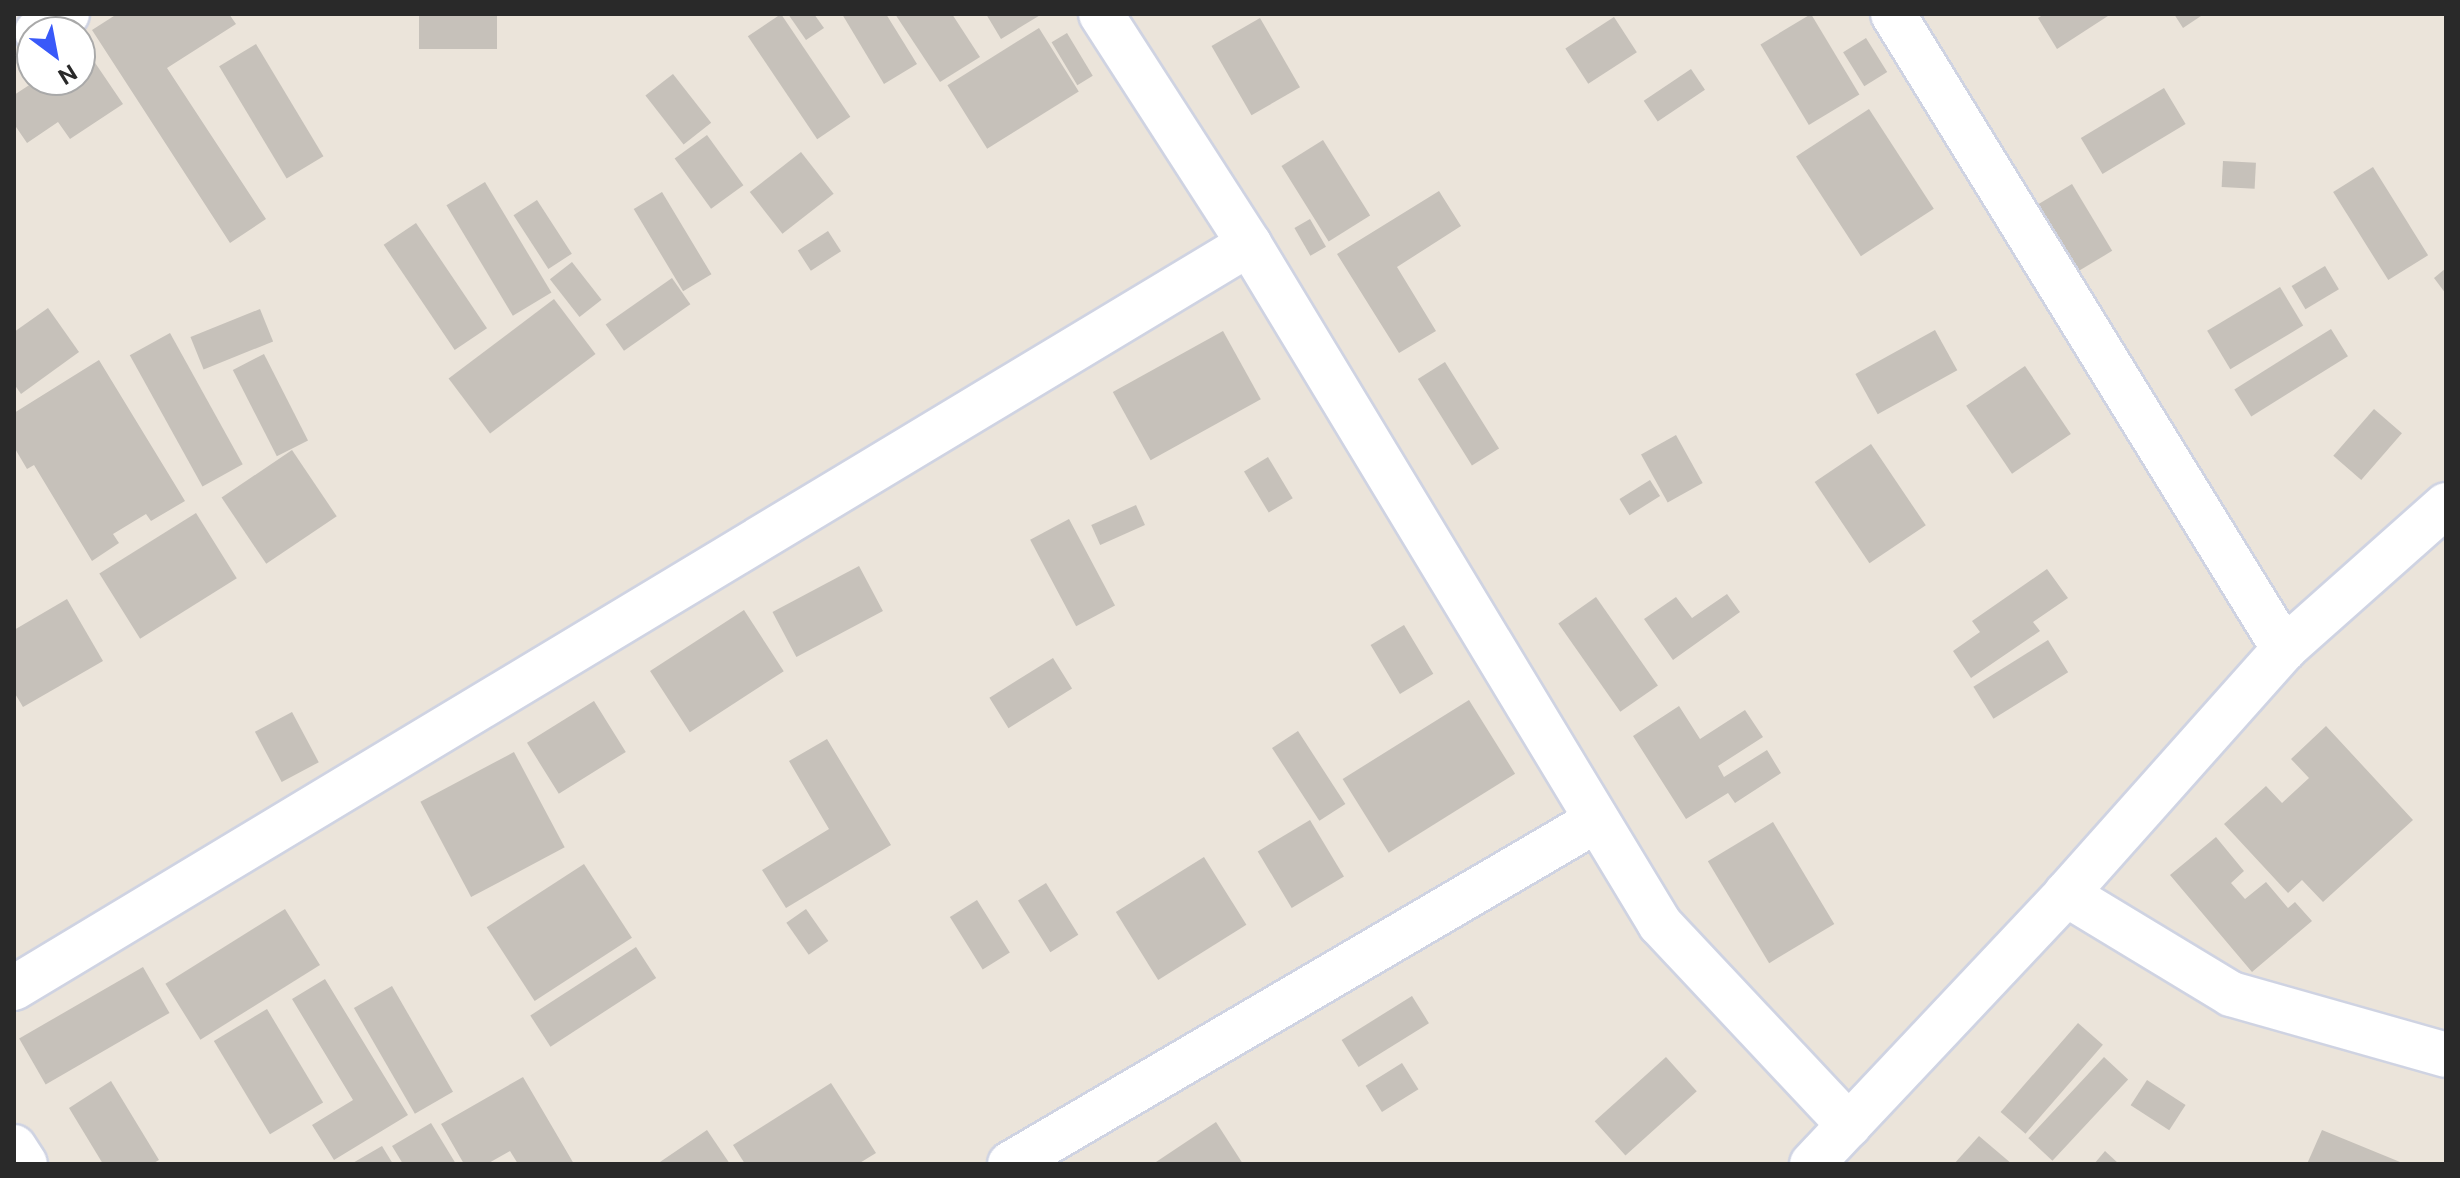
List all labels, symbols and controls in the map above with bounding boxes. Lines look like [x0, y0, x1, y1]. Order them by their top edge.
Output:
north arrow [16, 16, 96, 96]
text: N [53, 59, 82, 90]

